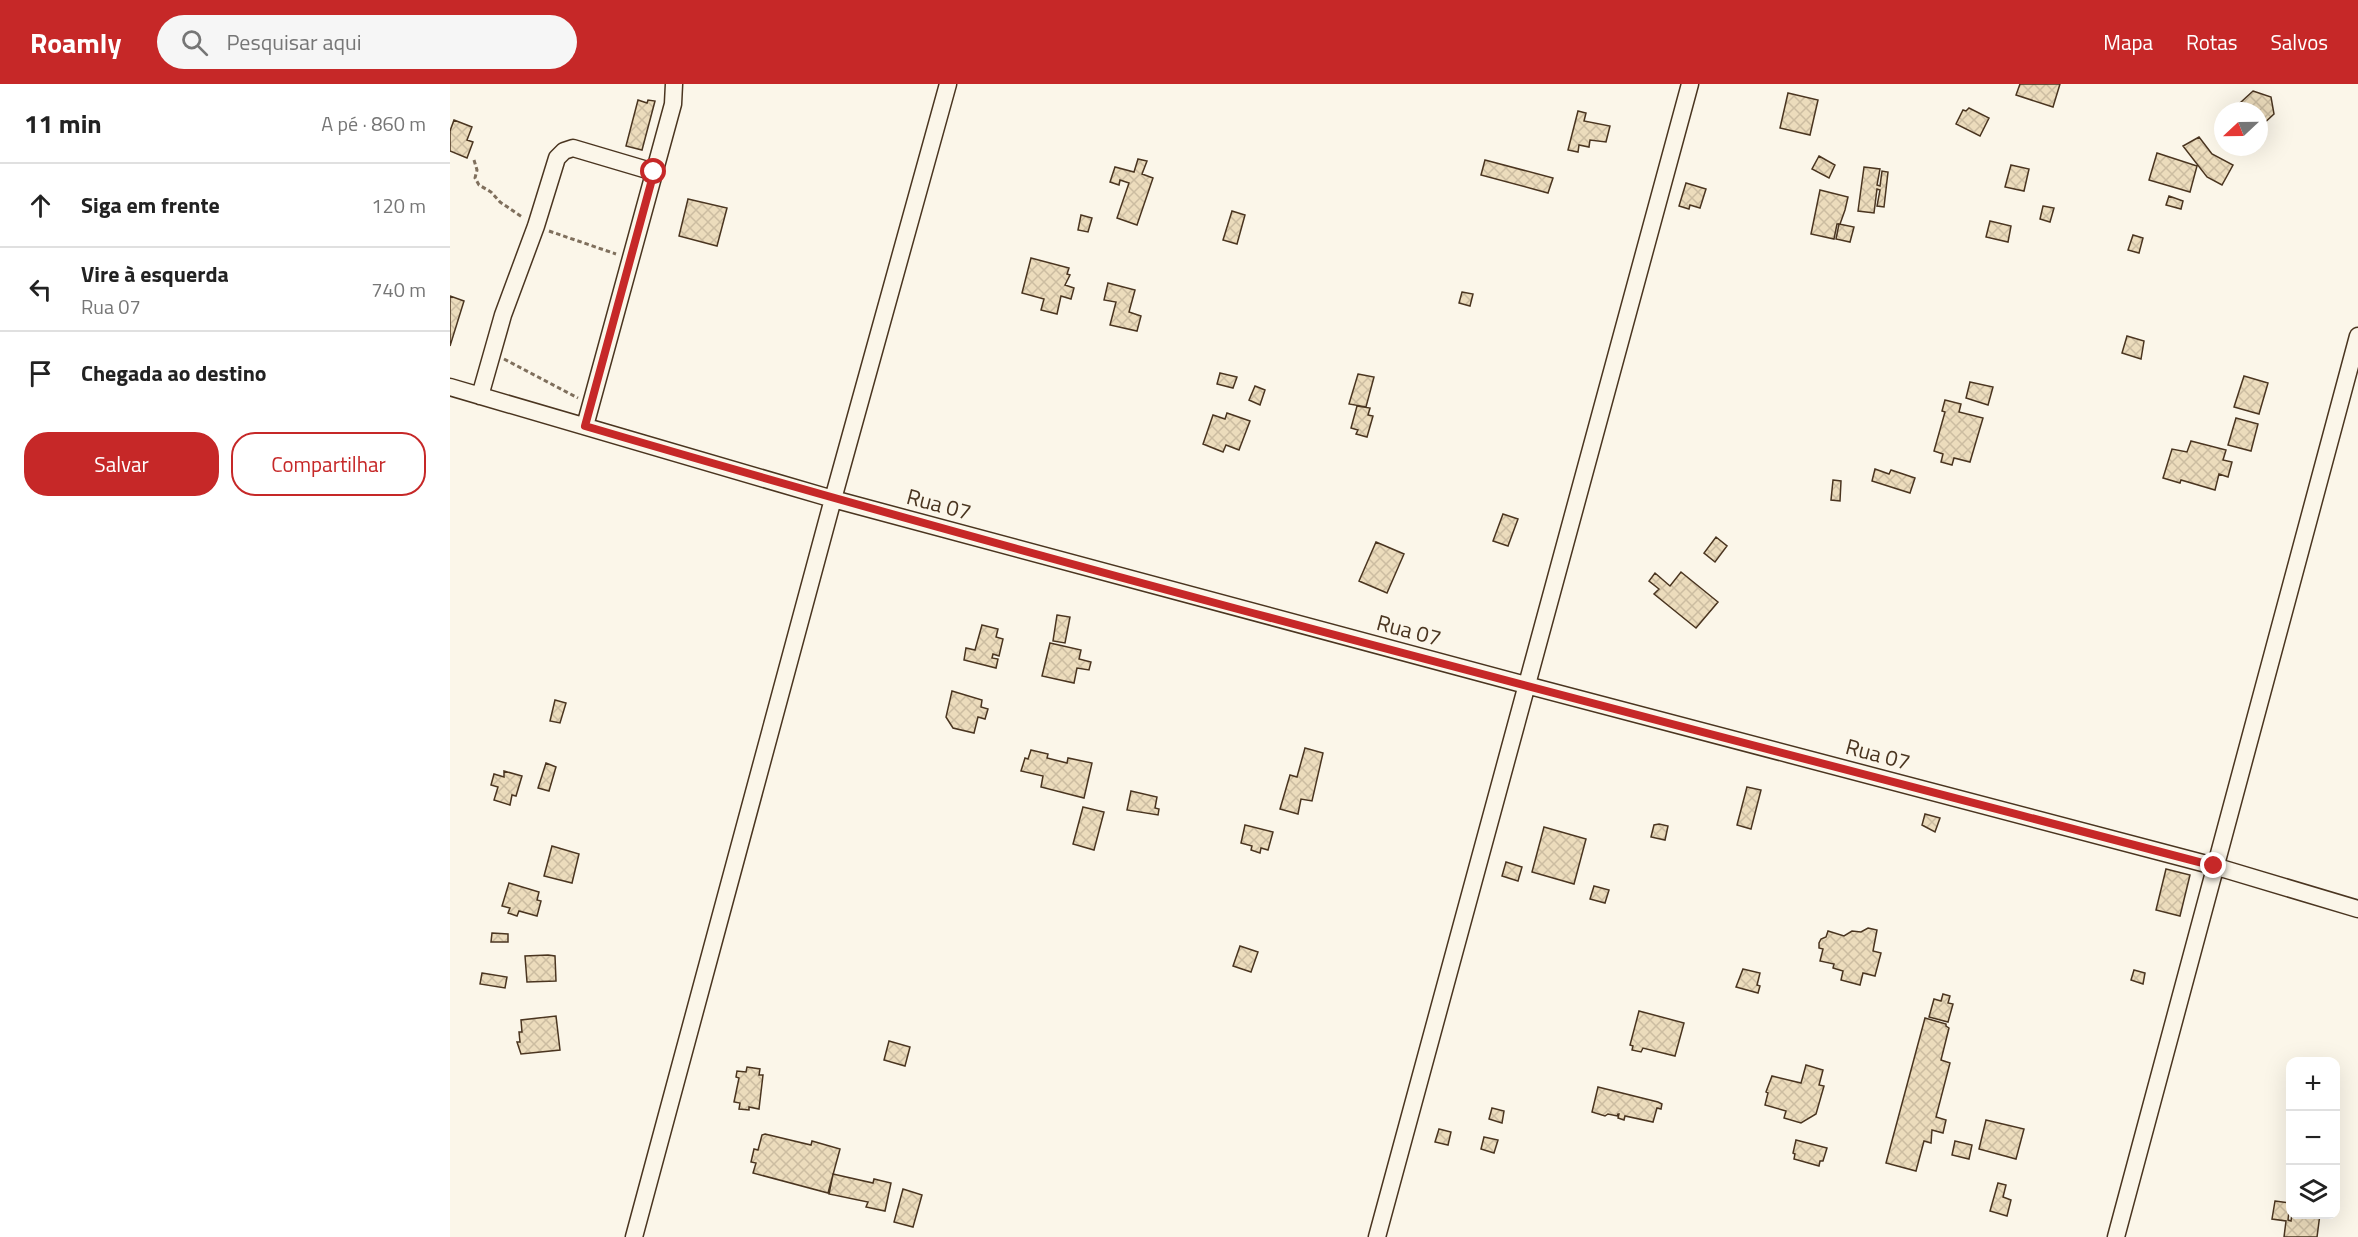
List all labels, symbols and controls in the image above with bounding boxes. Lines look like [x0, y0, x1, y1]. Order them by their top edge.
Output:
search box [157, 15, 577, 69]
text: Roamly [30, 21, 121, 64]
text: Pesquisar aqui [226, 25, 362, 59]
icon: search [178, 26, 211, 59]
text: Mapa [2103, 26, 2153, 58]
text: Rotas [2186, 26, 2237, 58]
text: Salvos [2270, 26, 2328, 58]
north arrow [2214, 102, 2268, 156]
text: 11 min [24, 104, 102, 143]
text: A pé · 860 m [321, 108, 426, 139]
route start [640, 158, 666, 184]
text: Siga em frente [81, 188, 220, 222]
icon: ahead [24, 189, 57, 222]
text: 120 m [371, 190, 426, 221]
text: Vire à esquerda [81, 257, 229, 291]
icon: left [24, 273, 57, 306]
text: 740 m [371, 274, 426, 305]
text: Rua 07 [81, 291, 141, 322]
text: Chegada ao destino [81, 356, 267, 390]
icon: arrive [24, 357, 57, 390]
button: Salvar [24, 432, 219, 496]
button: Compartilhar [231, 432, 426, 496]
street label: Rua 07 [903, 479, 975, 529]
street label: Rua 07 [1373, 605, 1445, 655]
street label: Rua 07 [1842, 729, 1914, 779]
route end [2200, 852, 2226, 878]
map controls [2286, 1057, 2340, 1219]
button: + [2286, 1057, 2340, 1111]
button: − [2286, 1111, 2340, 1165]
button: layers [2286, 1165, 2340, 1219]

